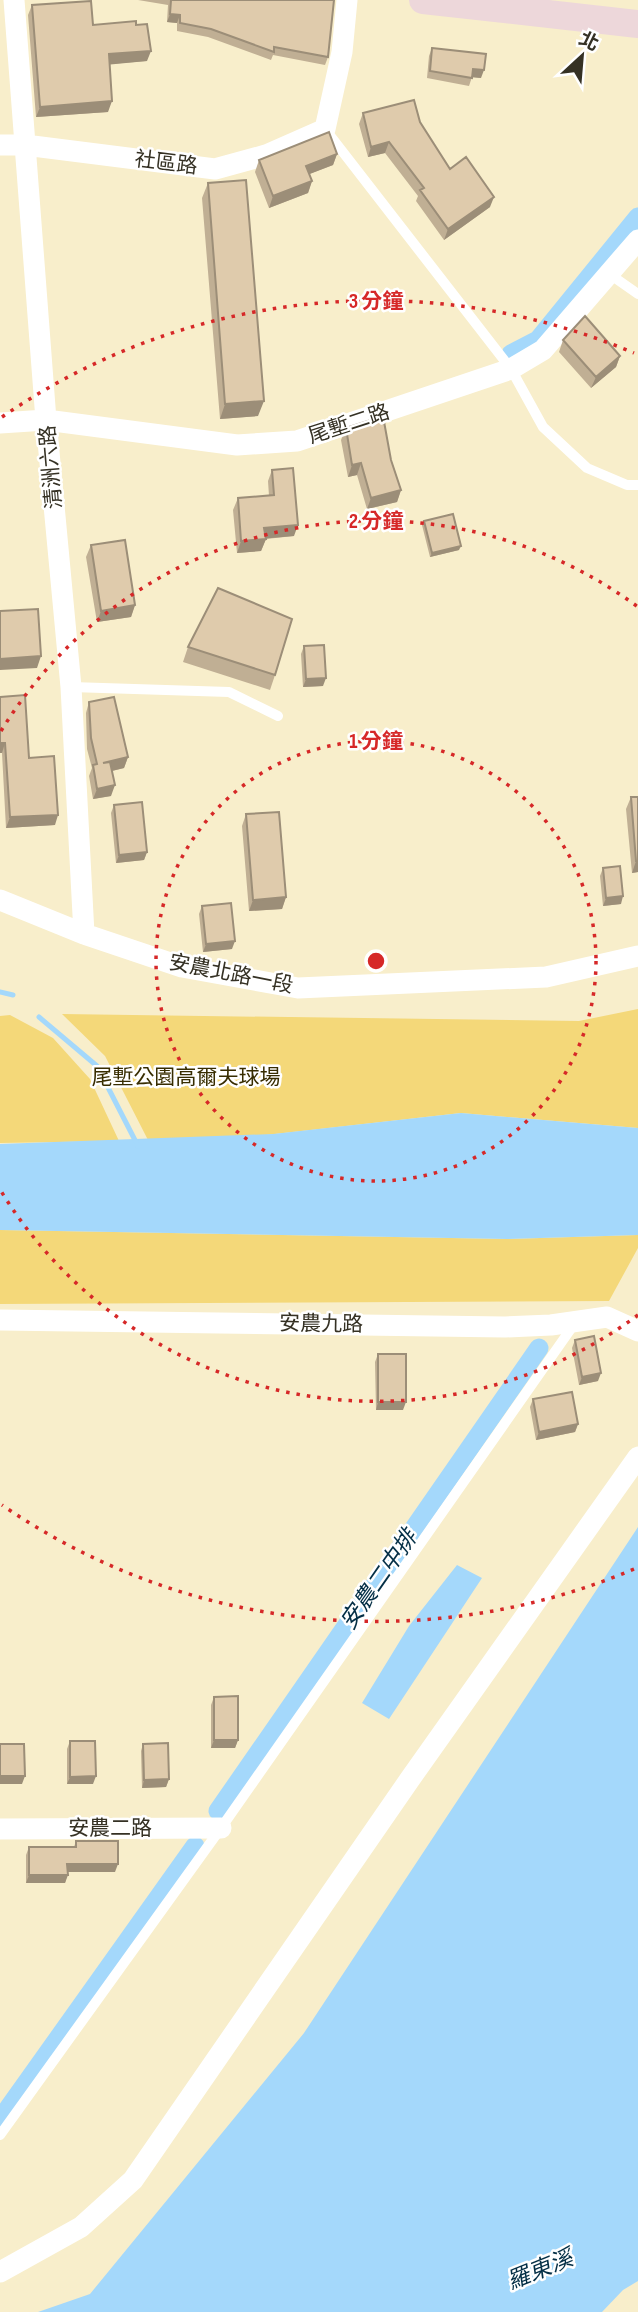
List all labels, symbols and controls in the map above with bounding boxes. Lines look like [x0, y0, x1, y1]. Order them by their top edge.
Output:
north arrow [547, 21, 617, 91]
text: 北 [575, 28, 602, 57]
street label: 社區路 [133, 147, 199, 179]
text: 3 分鐘 [349, 289, 403, 314]
street label: 尾塹二路 [305, 399, 393, 449]
street label: 清洲六路 [35, 424, 67, 510]
text: 2 分鐘 [349, 509, 403, 534]
text: 1 分鐘 [349, 729, 403, 754]
centre of rings [364, 949, 388, 973]
street label: 安農北路一段 [167, 950, 295, 998]
park label: 尾塹公園高爾夫球場 [92, 1065, 281, 1090]
street label: 安農九路 [279, 1311, 363, 1337]
water label: 安農二中排 [335, 1522, 425, 1635]
street label: 安農二路 [68, 1816, 152, 1841]
water label: 羅東溪 [503, 2243, 580, 2296]

